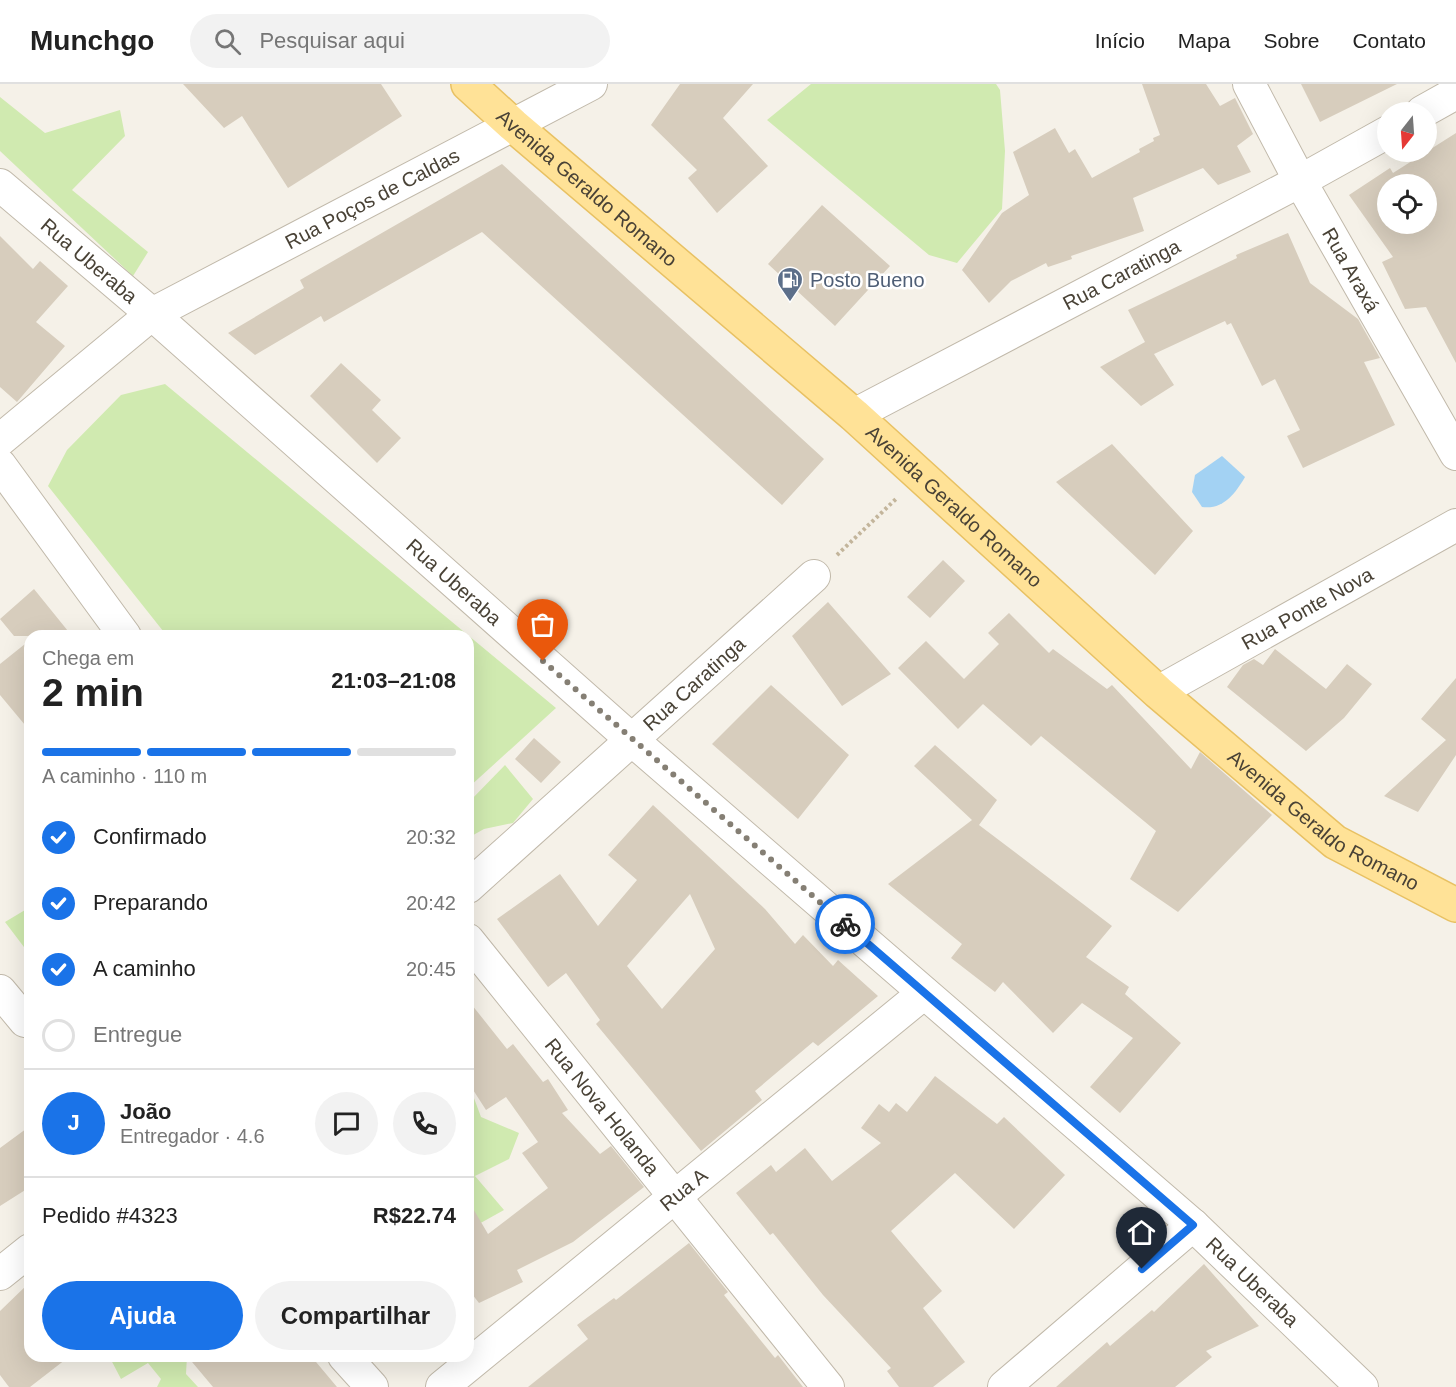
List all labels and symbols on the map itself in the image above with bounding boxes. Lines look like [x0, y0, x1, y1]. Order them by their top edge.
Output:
north arrow [1377, 102, 1437, 162]
street label: Avenida Geraldo Romano [492, 105, 682, 271]
street label: Rua Poços de Caldas [281, 144, 463, 253]
street label: Rua Uberaba [37, 214, 142, 308]
street label: Rua Araxá [1318, 224, 1384, 317]
street label: Rua Caratinga [1059, 235, 1184, 314]
fuel station icon: Posto Bueno [775, 265, 805, 303]
place label: Posto Bueno [810, 269, 925, 291]
street label: Avenida Geraldo Romano [862, 421, 1047, 592]
street label: Rua Uberaba [402, 534, 506, 630]
street label: Rua Ponte Nova [1238, 562, 1377, 654]
pin [517, 599, 568, 661]
street label: Rua Caratinga [639, 632, 750, 735]
street label: Avenida Geraldo Romano [1224, 745, 1423, 895]
courier [815, 894, 875, 954]
street label: Rua Nova Holanda [541, 1034, 664, 1180]
street label: Rua A [656, 1163, 712, 1215]
pin [1116, 1207, 1167, 1269]
street label: Rua Uberaba [1202, 1233, 1304, 1332]

